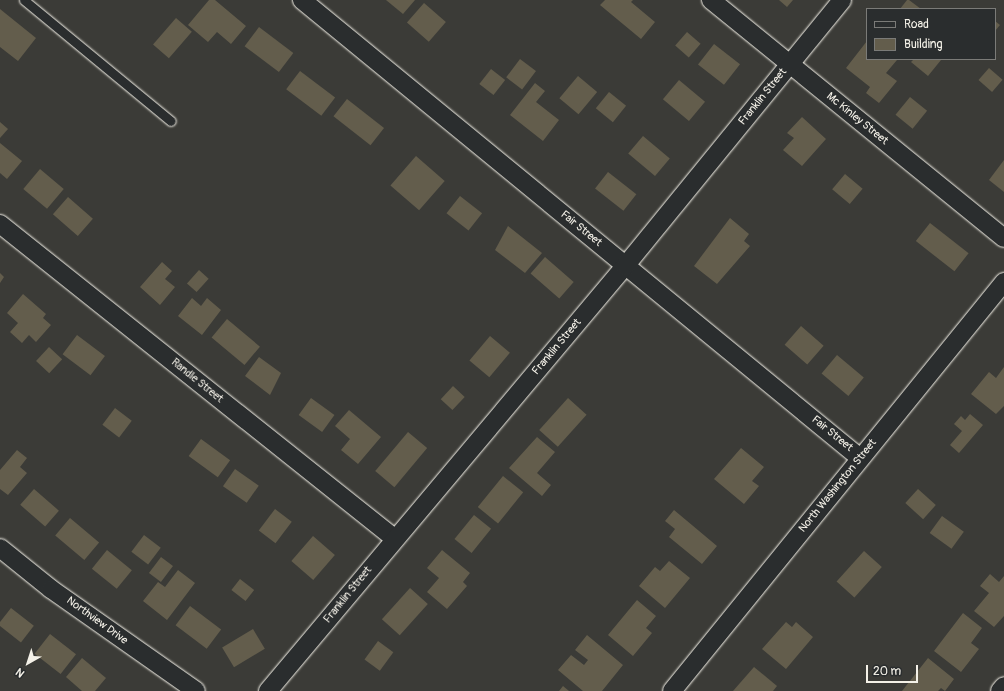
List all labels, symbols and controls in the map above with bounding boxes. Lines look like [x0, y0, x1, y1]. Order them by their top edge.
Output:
legend [866, 8, 996, 60]
text: Road [904, 17, 929, 32]
text: Building [904, 37, 943, 52]
street label: Franklin Street [736, 66, 790, 128]
street label: Mc Kinley Street [823, 90, 891, 148]
street label: Fair Street [558, 208, 604, 250]
street label: Franklin Street [530, 316, 584, 378]
street label: Randle Street [168, 356, 226, 406]
street label: Fair Street [809, 413, 855, 455]
street label: North Washington Street [796, 437, 880, 535]
street label: Franklin Street [321, 564, 375, 626]
street label: Northview Drive [64, 594, 130, 648]
north arrow [8, 643, 48, 683]
scale bar [868, 657, 920, 683]
text: 20 m [873, 664, 901, 679]
text: N [13, 665, 27, 680]

